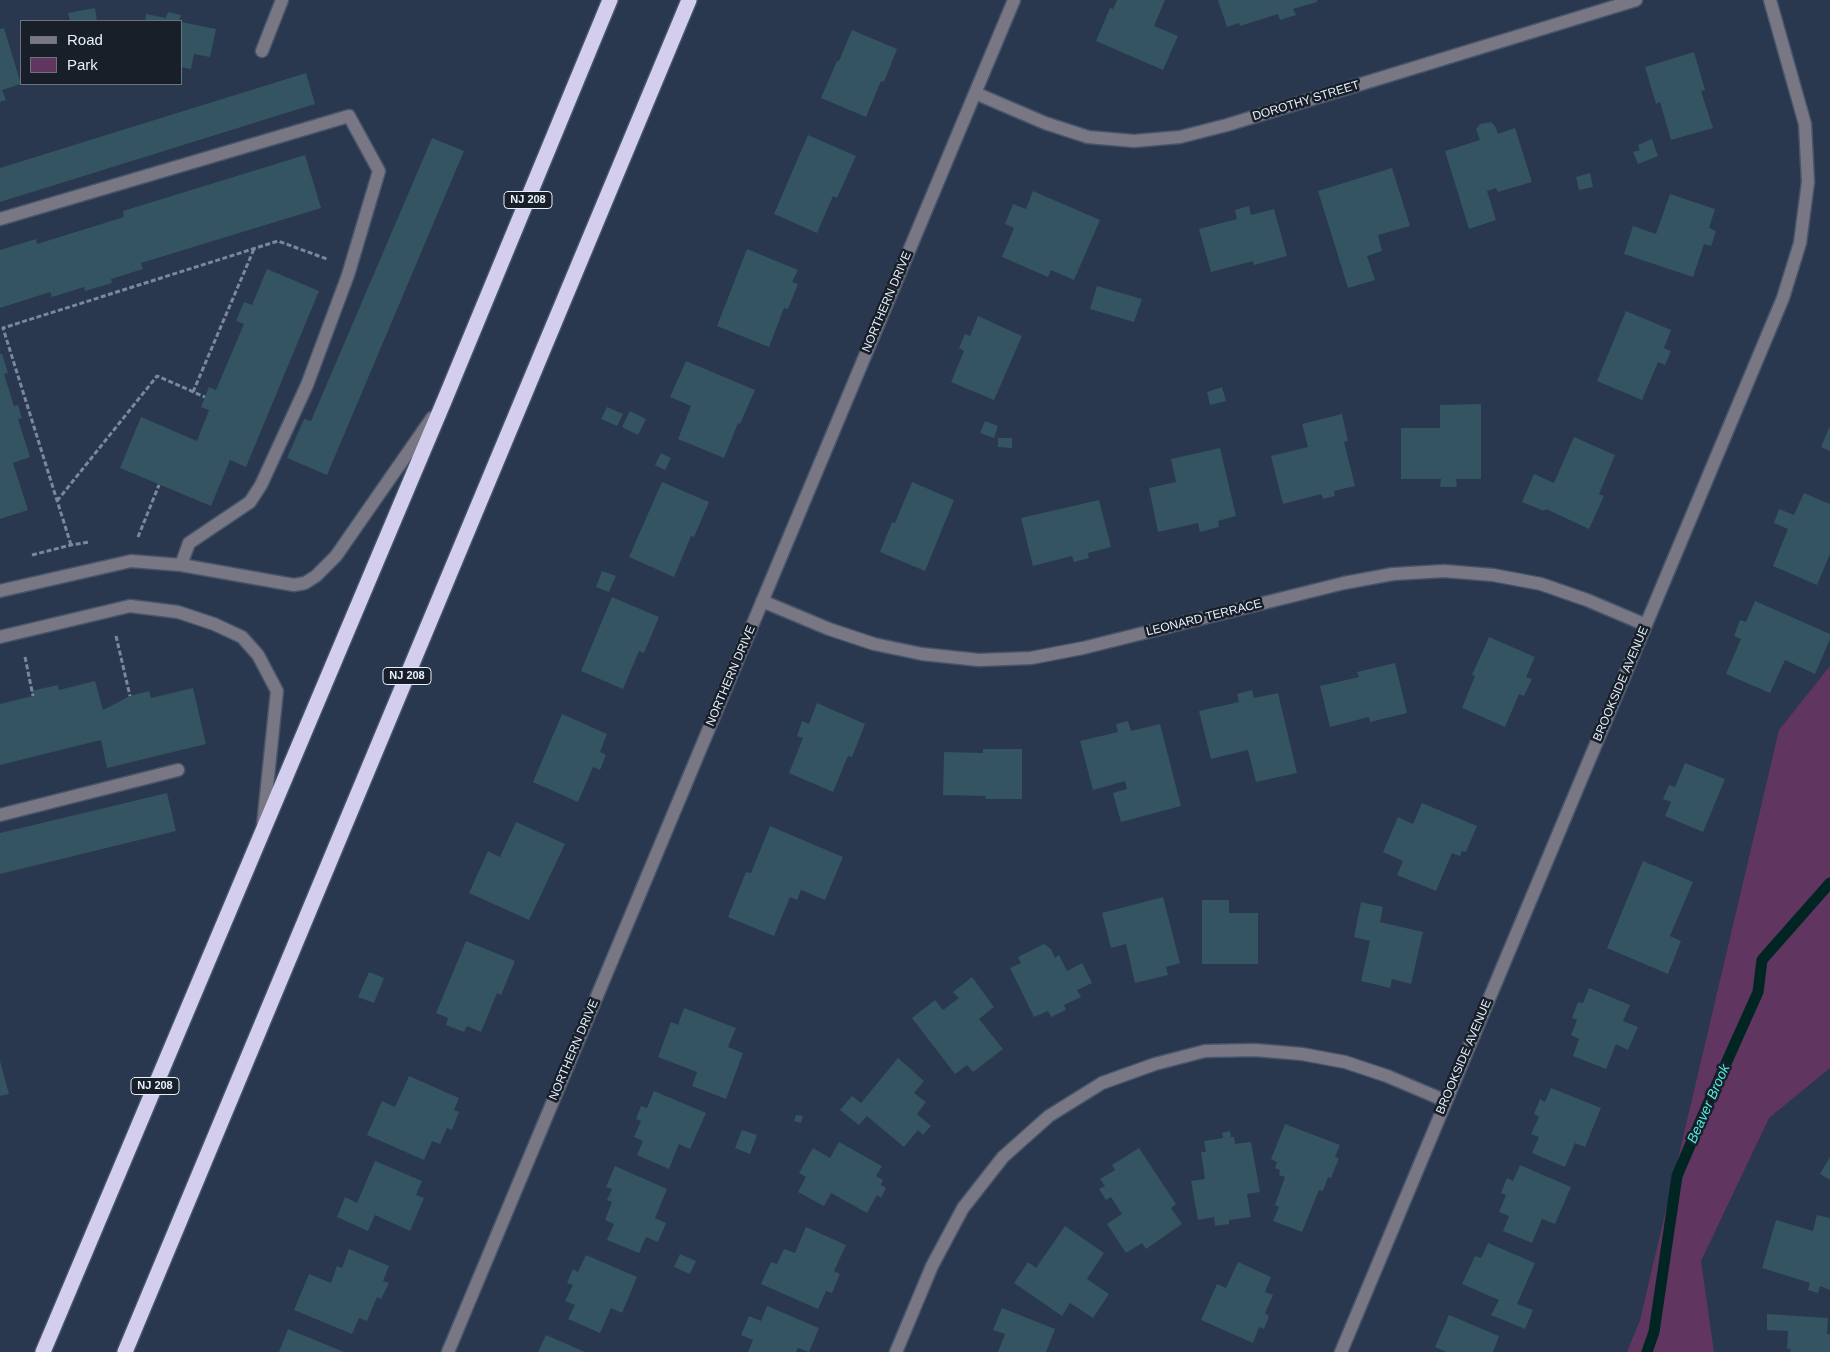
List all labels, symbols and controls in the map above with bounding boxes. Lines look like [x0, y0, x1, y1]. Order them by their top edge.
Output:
legend [20, 20, 182, 85]
text: Road [67, 31, 103, 48]
text: Park [67, 56, 98, 73]
street label: DOROTHY STREET [1251, 78, 1361, 124]
road number: NJ 208 [504, 192, 552, 208]
street label: NORTHERN DRIVE [859, 250, 915, 354]
street label: LEONARD TERRACE [1145, 597, 1263, 639]
street label: NORTHERN DRIVE [703, 624, 759, 728]
street label: BROOKSIDE AVENUE [1590, 625, 1652, 743]
road number: NJ 208 [383, 668, 431, 684]
street label: NORTHERN DRIVE [546, 998, 602, 1102]
street label: BROOKSIDE AVENUE [1433, 998, 1495, 1116]
water label: Beaver Brook [1684, 1062, 1734, 1146]
road number: NJ 208 [131, 1078, 179, 1094]

